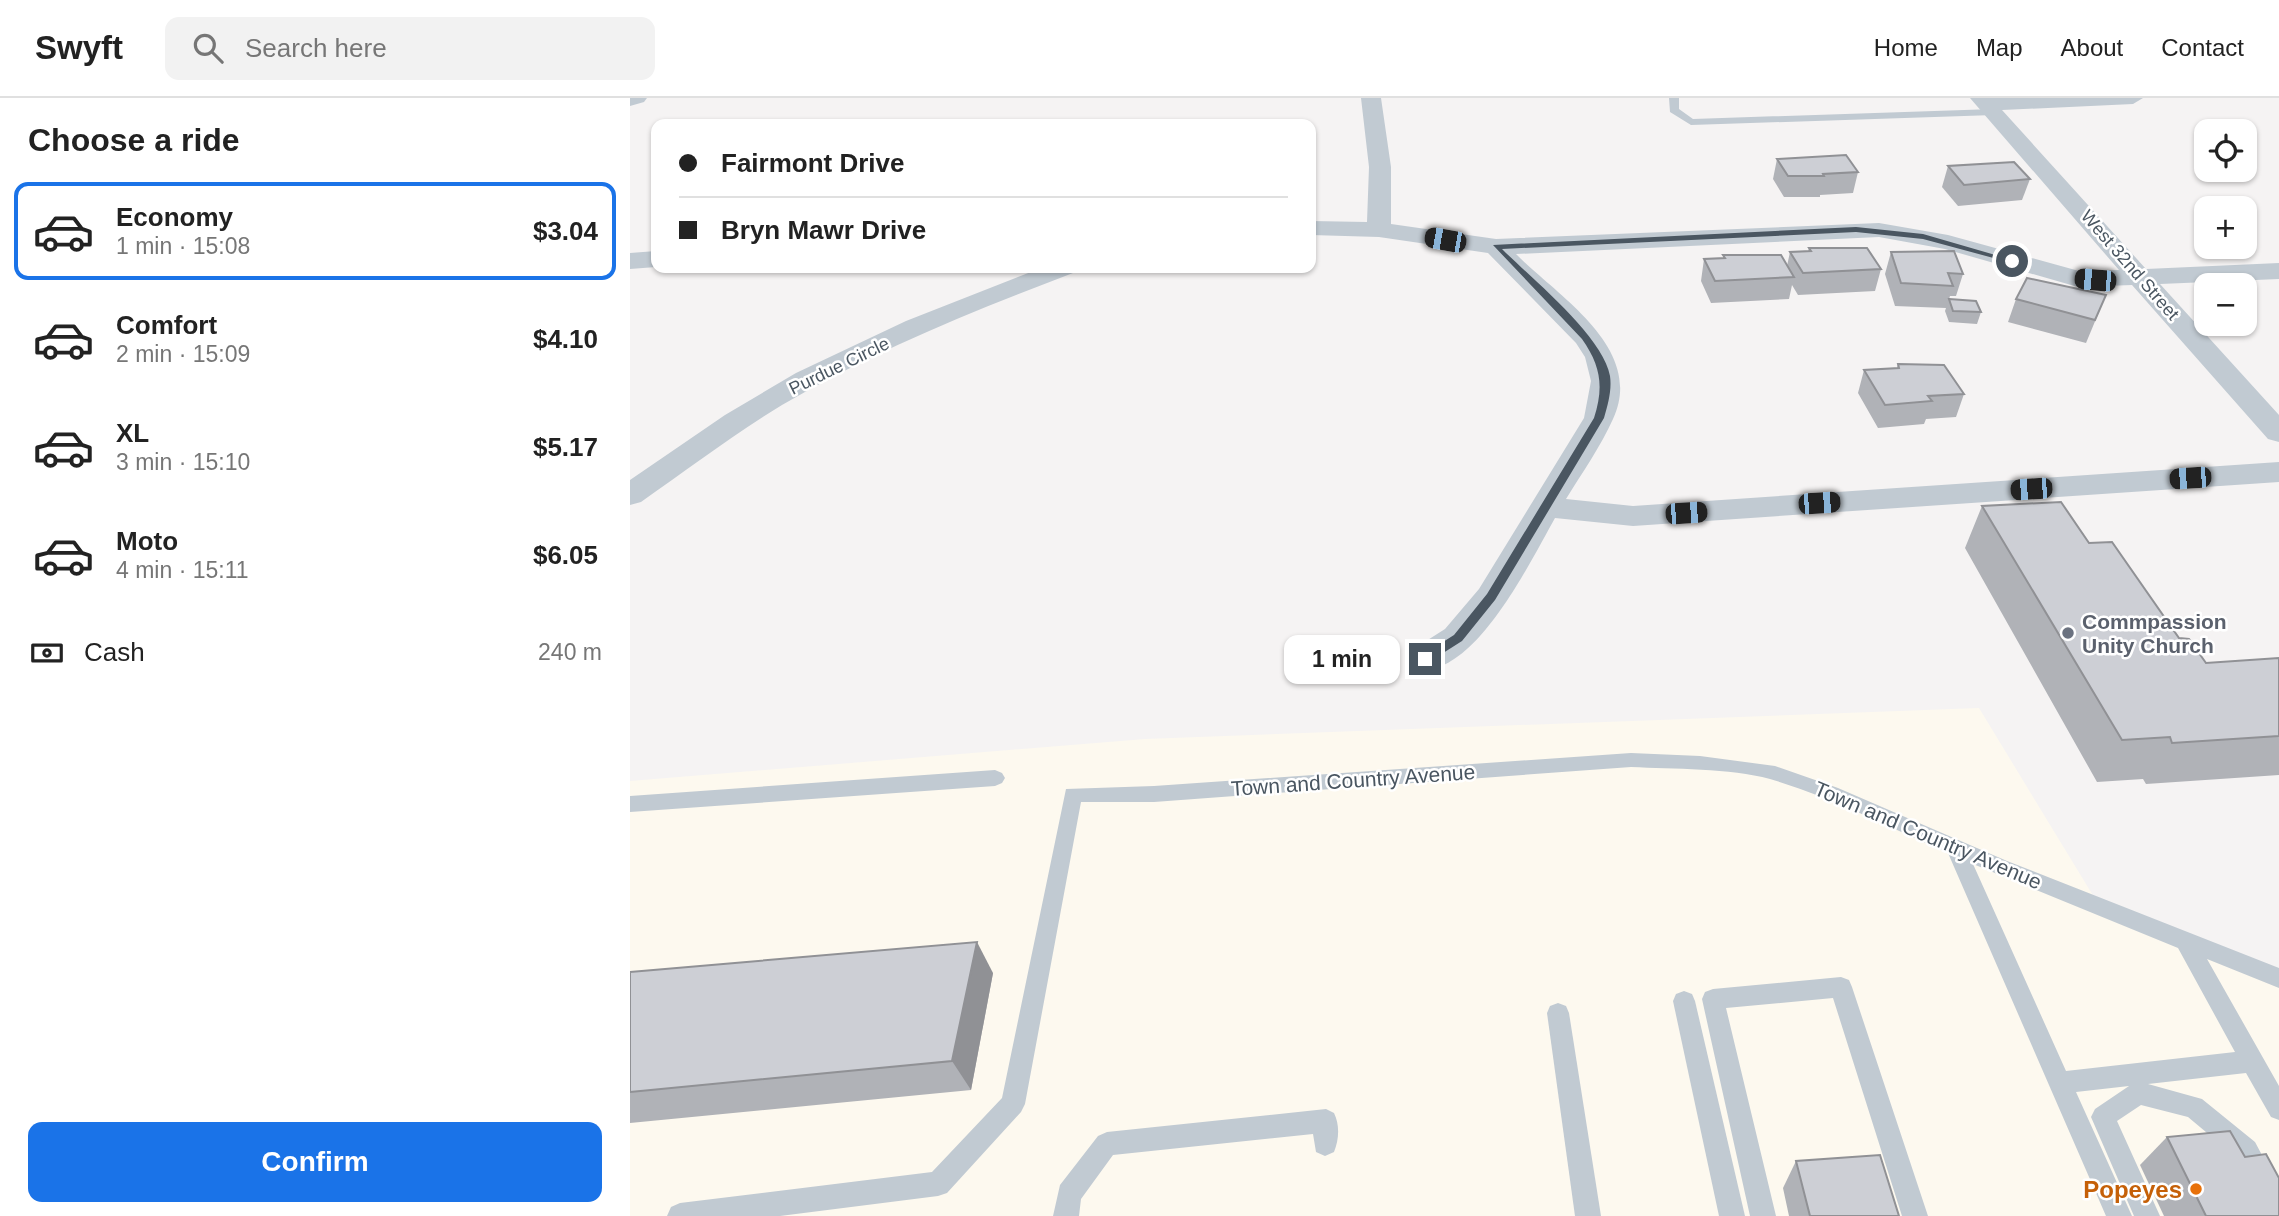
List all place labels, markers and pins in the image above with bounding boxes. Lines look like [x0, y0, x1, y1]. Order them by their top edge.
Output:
place label: Commpassion Unity Church [2082, 610, 2227, 657]
marker: Commpassion Unity Church [2060, 625, 2076, 641]
place label: Popeyes [2083, 1176, 2182, 1203]
marker: Popeyes [2188, 1181, 2204, 1197]

